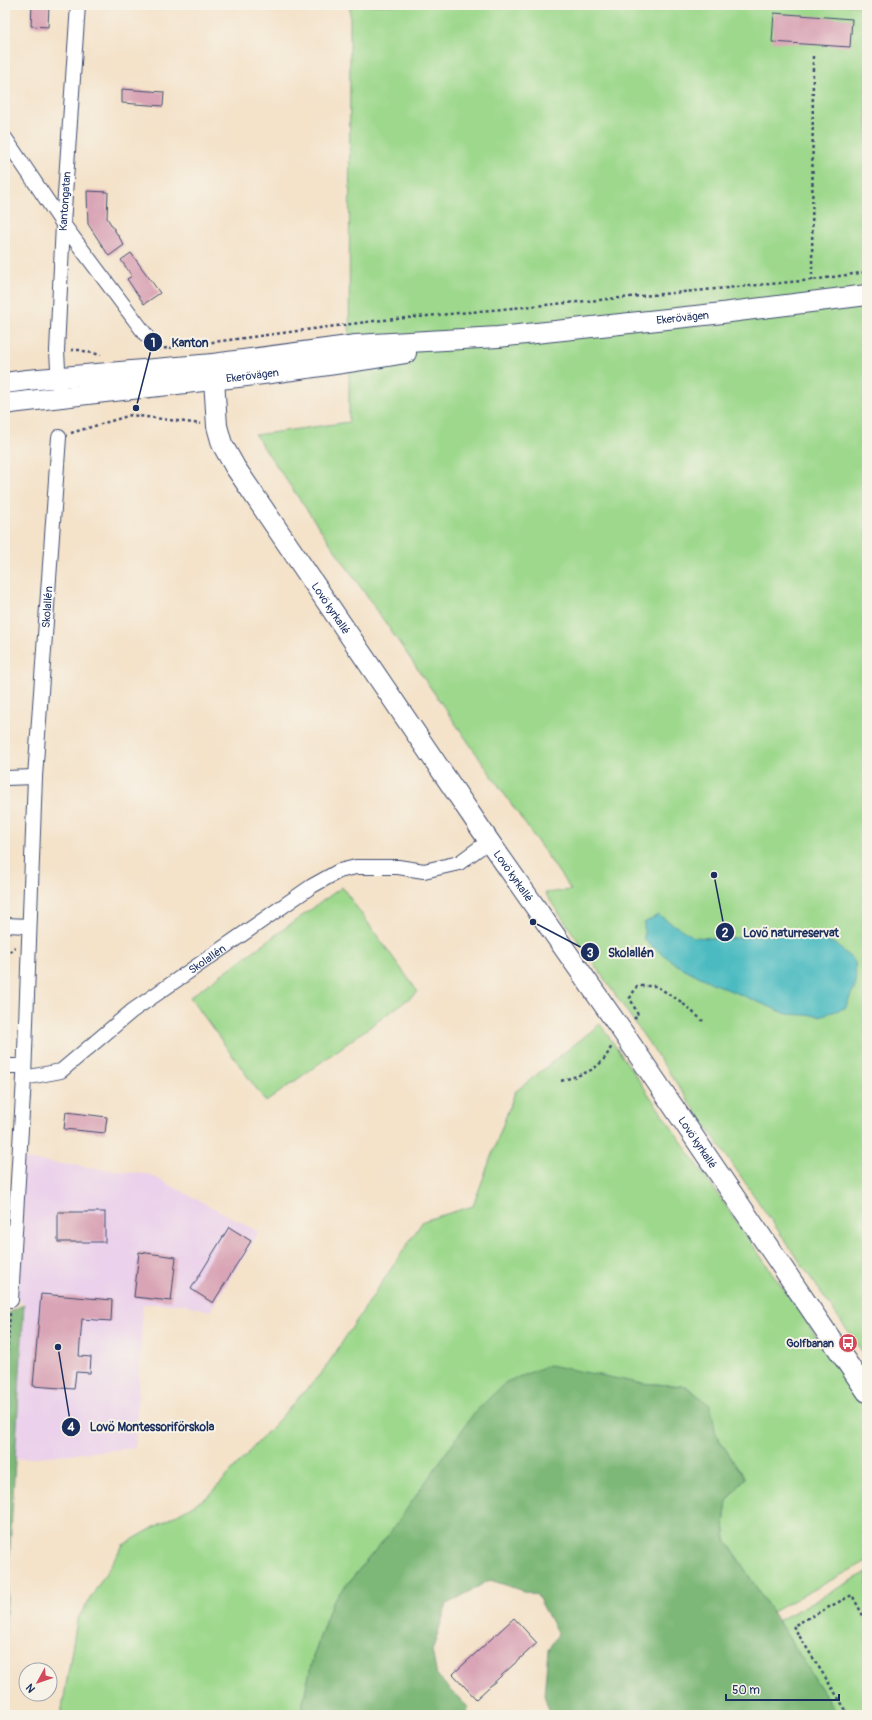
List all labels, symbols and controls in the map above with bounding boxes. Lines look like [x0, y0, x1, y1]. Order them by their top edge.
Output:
street label: Kantongatan [56, 171, 73, 231]
street label: Ekerövägen [656, 308, 710, 327]
callout: Kanton [143, 330, 217, 354]
text: 1 [151, 336, 155, 351]
text: Kanton [171, 336, 209, 351]
street label: Ekerövägen [225, 365, 279, 385]
street label: Lovö kyrkallé [309, 580, 353, 637]
street label: Skolallén [39, 586, 55, 628]
street label: Lovö kyrkallé [491, 848, 536, 904]
callout: Lovö naturreservat [715, 920, 847, 944]
text: 2 [722, 926, 729, 941]
text: Lovö naturreservat [743, 926, 840, 941]
callout: Skolallén [580, 940, 662, 964]
street label: Skolallén [186, 942, 228, 976]
text: 3 [587, 946, 594, 961]
text: Skolallén [608, 946, 654, 961]
street label: Lovö kyrkallé [676, 1114, 720, 1171]
bus stop icon: Golfbanan [837, 1332, 859, 1354]
place label: Golfbanan [786, 1337, 834, 1350]
callout: Lovö Montessoriförskola [61, 1415, 222, 1439]
text: 4 [67, 1420, 75, 1435]
text: Lovö Montessoriförskola [90, 1420, 215, 1435]
north arrow [18, 1662, 58, 1702]
scale bar [726, 1676, 839, 1702]
text: N [23, 1681, 38, 1695]
text: 50 m [732, 1683, 760, 1698]

